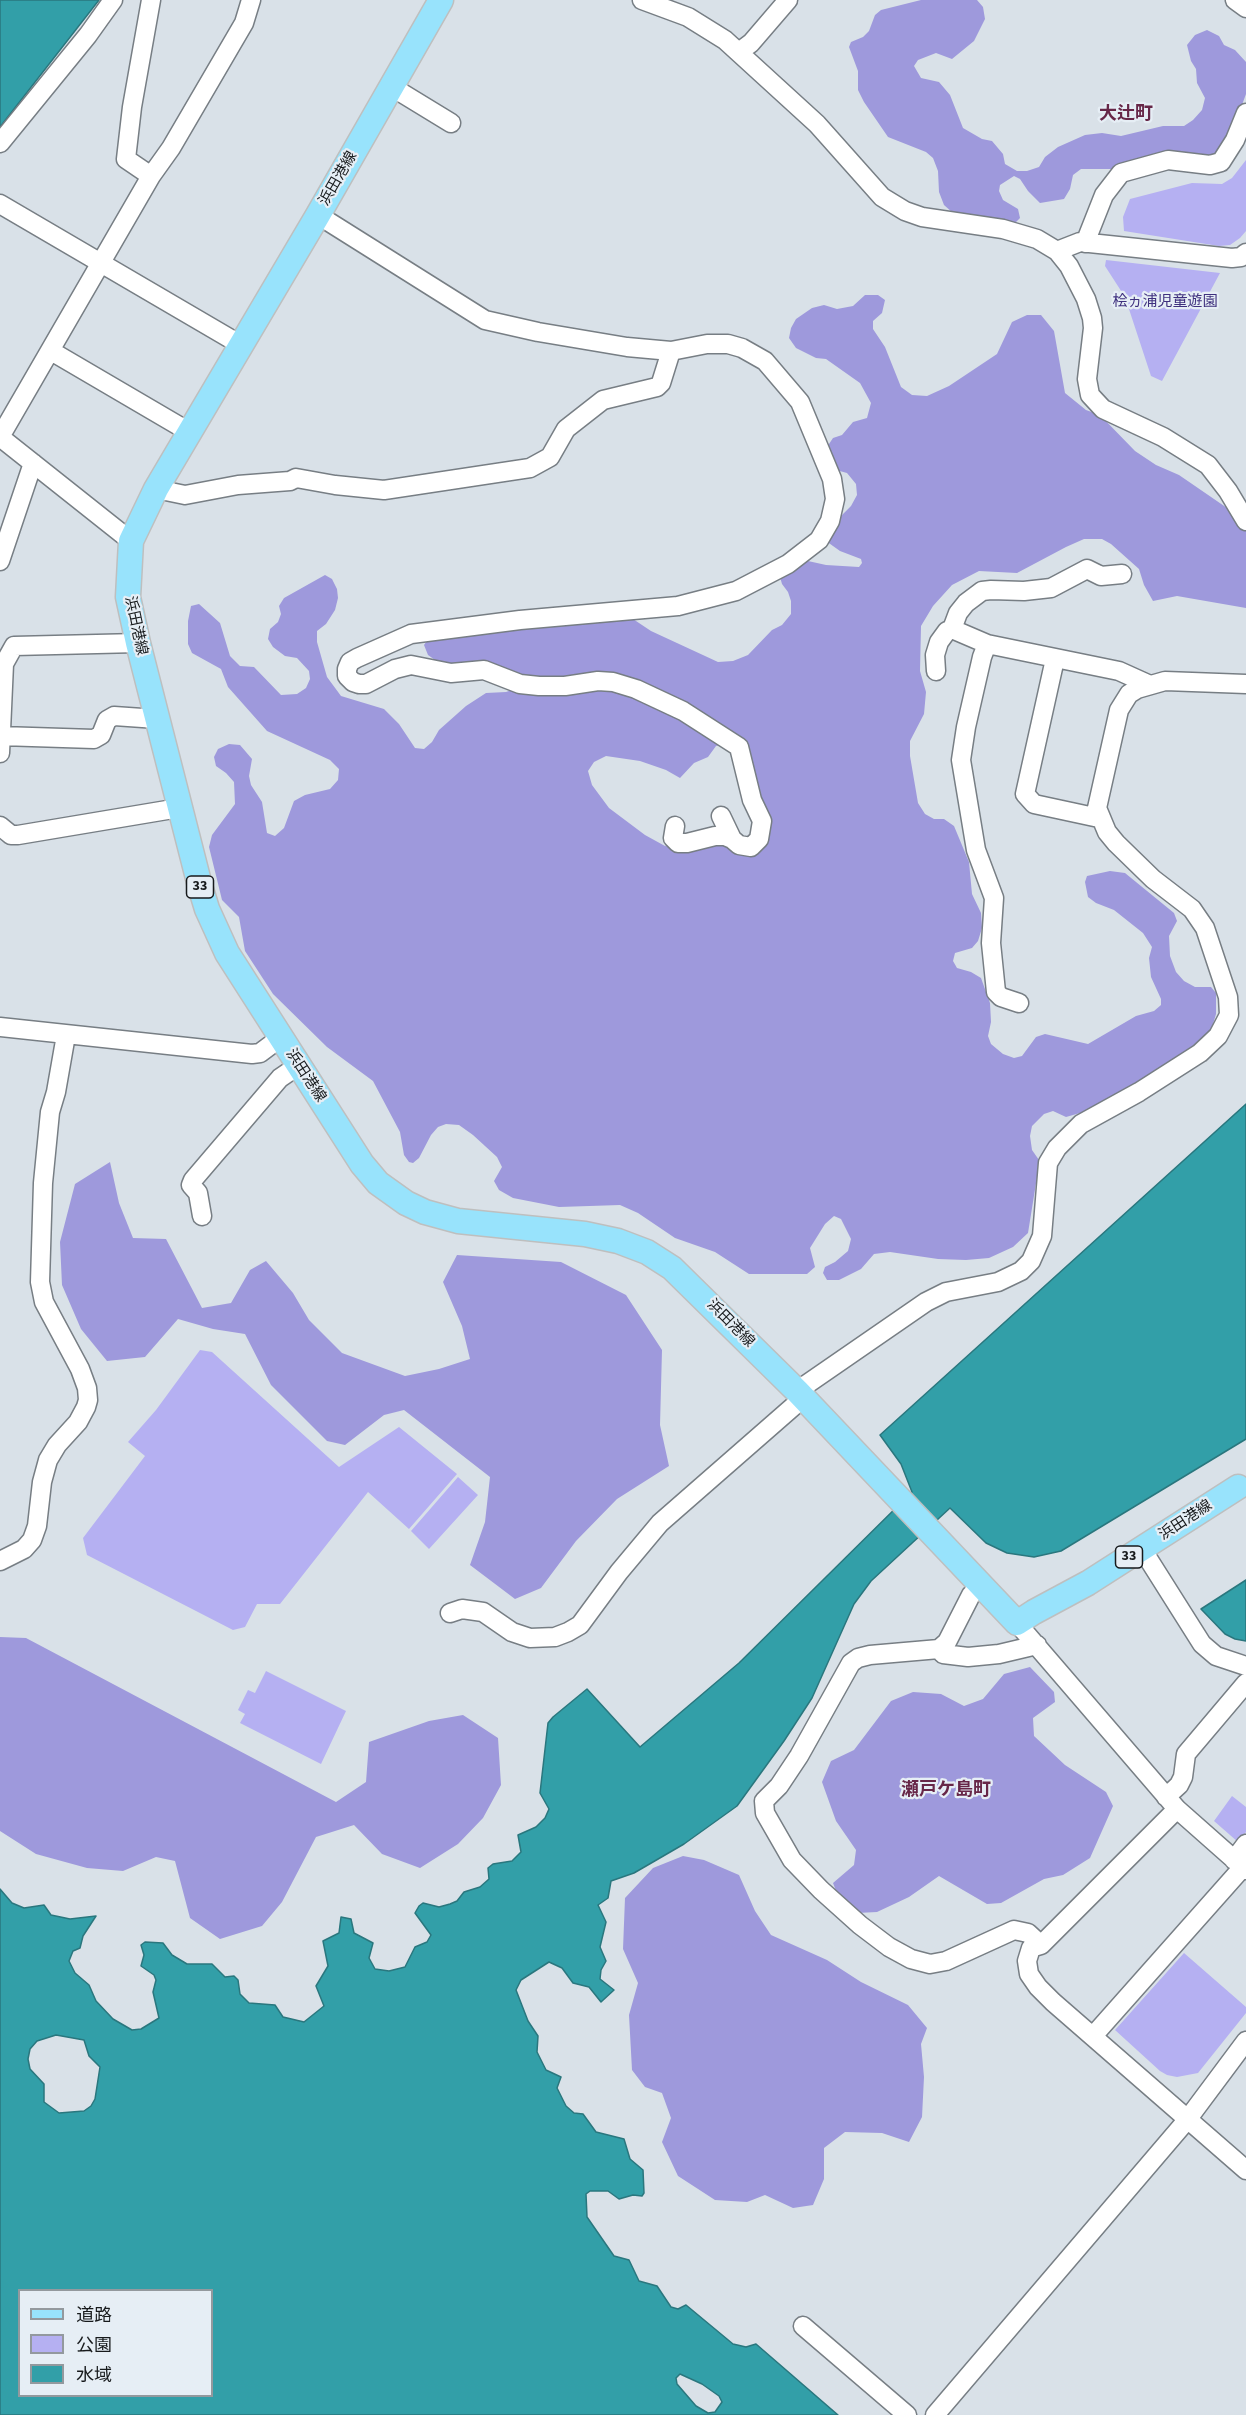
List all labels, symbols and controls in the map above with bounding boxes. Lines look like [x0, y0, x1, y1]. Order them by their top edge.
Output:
district label: 大辻町 [1099, 104, 1153, 126]
street label: 浜田港線 [316, 149, 362, 209]
park label: 桧ヵ浦児童遊園 [1113, 294, 1217, 312]
street label: 浜田港線 [120, 595, 150, 657]
road number: 33 [186, 876, 214, 898]
street label: 浜田港線 [281, 1046, 329, 1106]
street label: 浜田港線 [702, 1296, 758, 1352]
street label: 浜田港線 [1156, 1497, 1216, 1545]
road number: 33 [1116, 1546, 1142, 1568]
district label: 瀬戸ケ島町 [901, 1780, 991, 1802]
legend [18, 2289, 213, 2397]
text: 道路 [76, 2303, 112, 2328]
text: 公園 [76, 2333, 112, 2358]
text: 水域 [76, 2363, 112, 2388]

